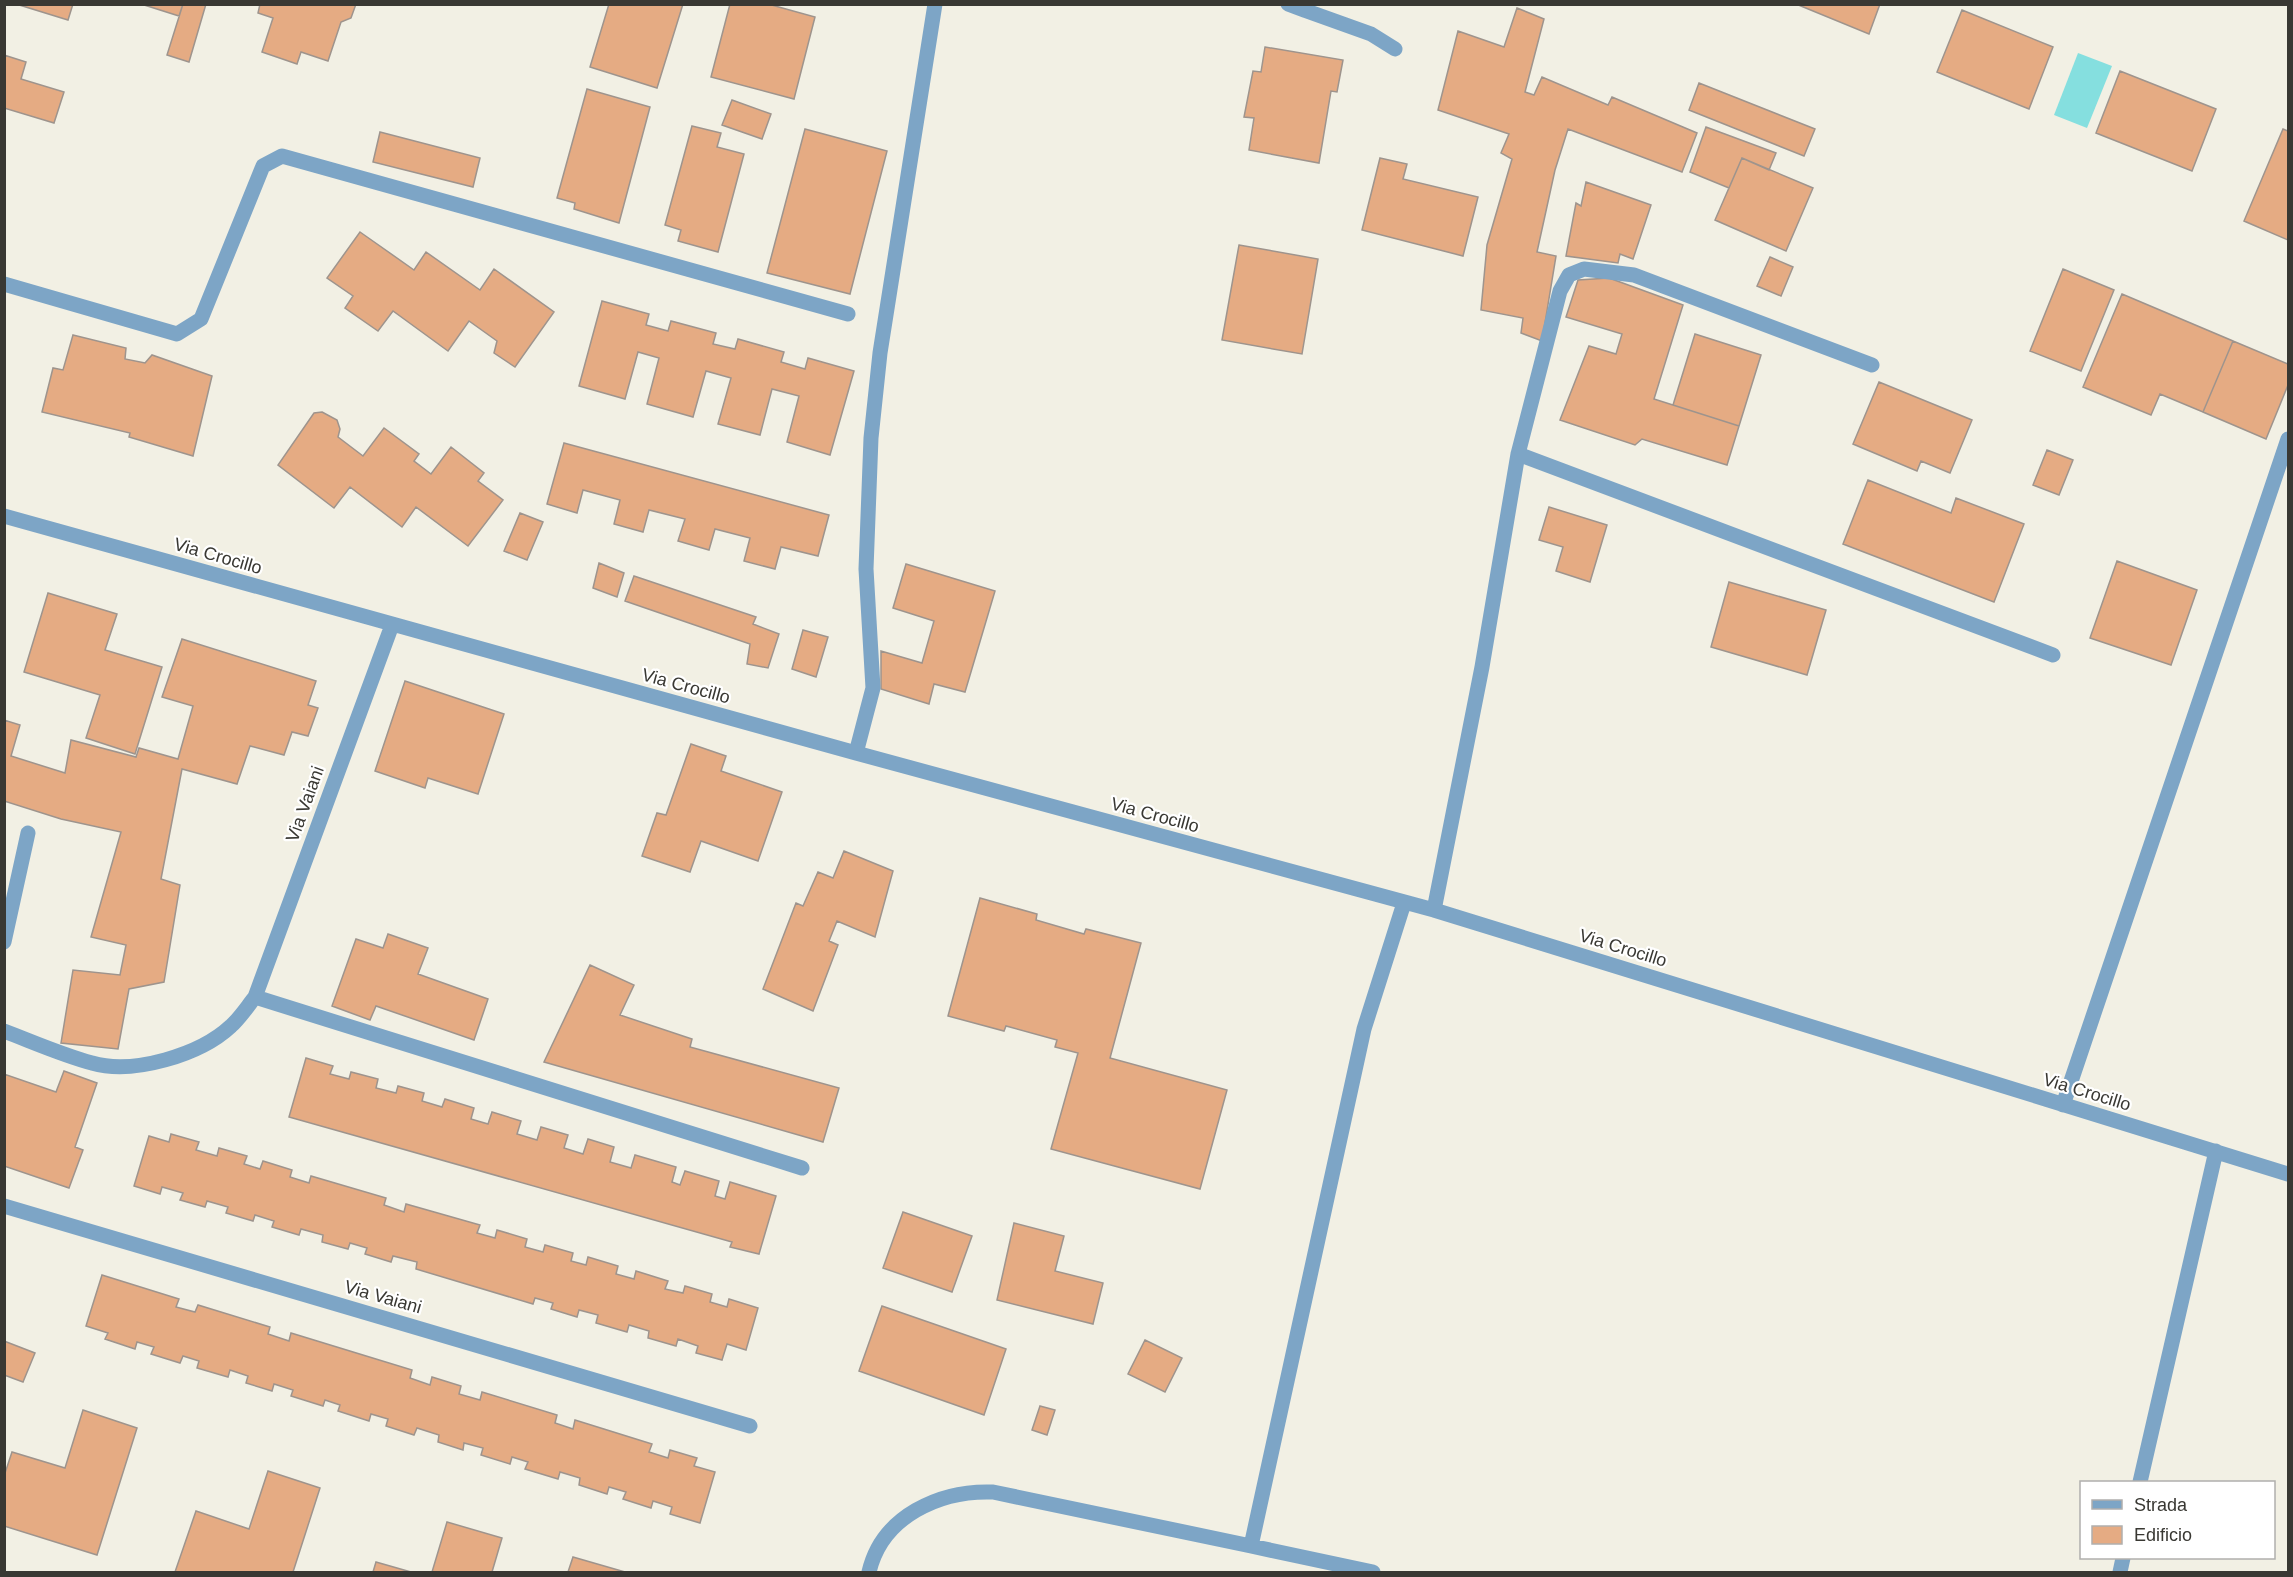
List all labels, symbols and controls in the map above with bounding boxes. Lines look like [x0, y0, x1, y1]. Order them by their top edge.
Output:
street label: Via Crocillo [172, 534, 264, 578]
street label: Via Crocillo [640, 665, 732, 707]
street label: Via Vaiani [282, 763, 328, 845]
street label: Via Crocillo [1109, 794, 1201, 836]
street label: Via Crocillo [1577, 925, 1669, 971]
street label: Via Crocillo [2041, 1069, 2133, 1115]
street label: Via Vaiani [342, 1276, 424, 1318]
legend [2080, 1481, 2275, 1559]
text: Strada [2134, 1495, 2188, 1515]
text: Edificio [2134, 1525, 2192, 1545]

